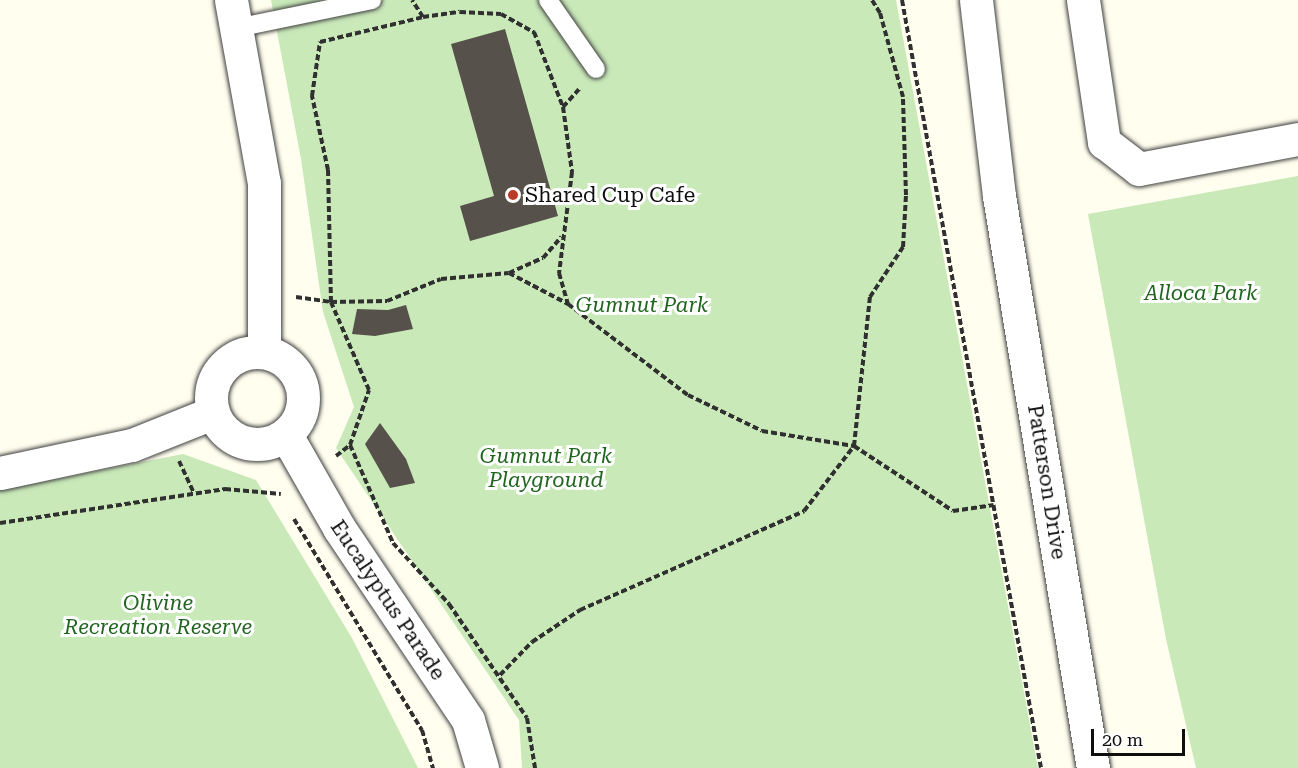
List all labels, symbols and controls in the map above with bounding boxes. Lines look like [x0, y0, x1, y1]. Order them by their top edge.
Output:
place label: Shared Cup Cafe [525, 182, 695, 208]
marker: Shared Cup Cafe [506, 188, 520, 202]
park label: Alloca Park [1145, 280, 1257, 306]
park label: Gumnut Park [576, 292, 708, 318]
street label: Patterson Drive [1022, 403, 1072, 561]
park label: Gumnut Park Playground [480, 443, 612, 493]
street label: Eucalyptus Parade [325, 515, 451, 685]
park label: Olivine Recreation Reserve [64, 590, 252, 640]
scale bar [1094, 717, 1188, 755]
text: 20 m [1102, 729, 1143, 750]

